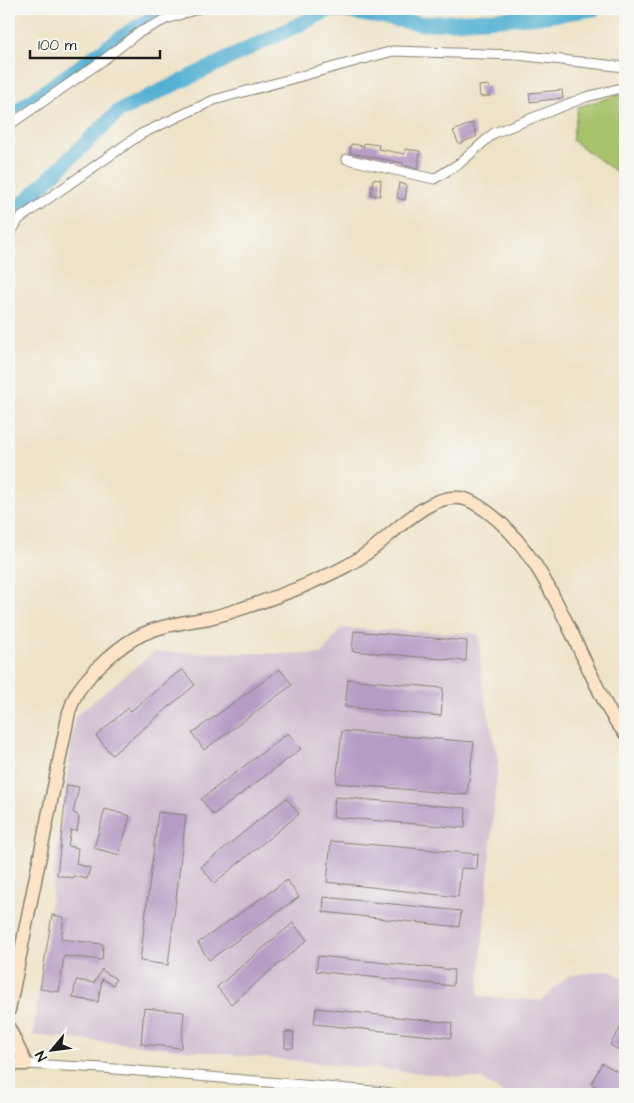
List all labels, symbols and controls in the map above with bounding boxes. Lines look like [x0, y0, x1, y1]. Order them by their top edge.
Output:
scale bar [30, 28, 160, 60]
text: 100 m [38, 35, 77, 56]
north arrow [28, 1026, 78, 1076]
text: N [31, 1047, 52, 1065]

